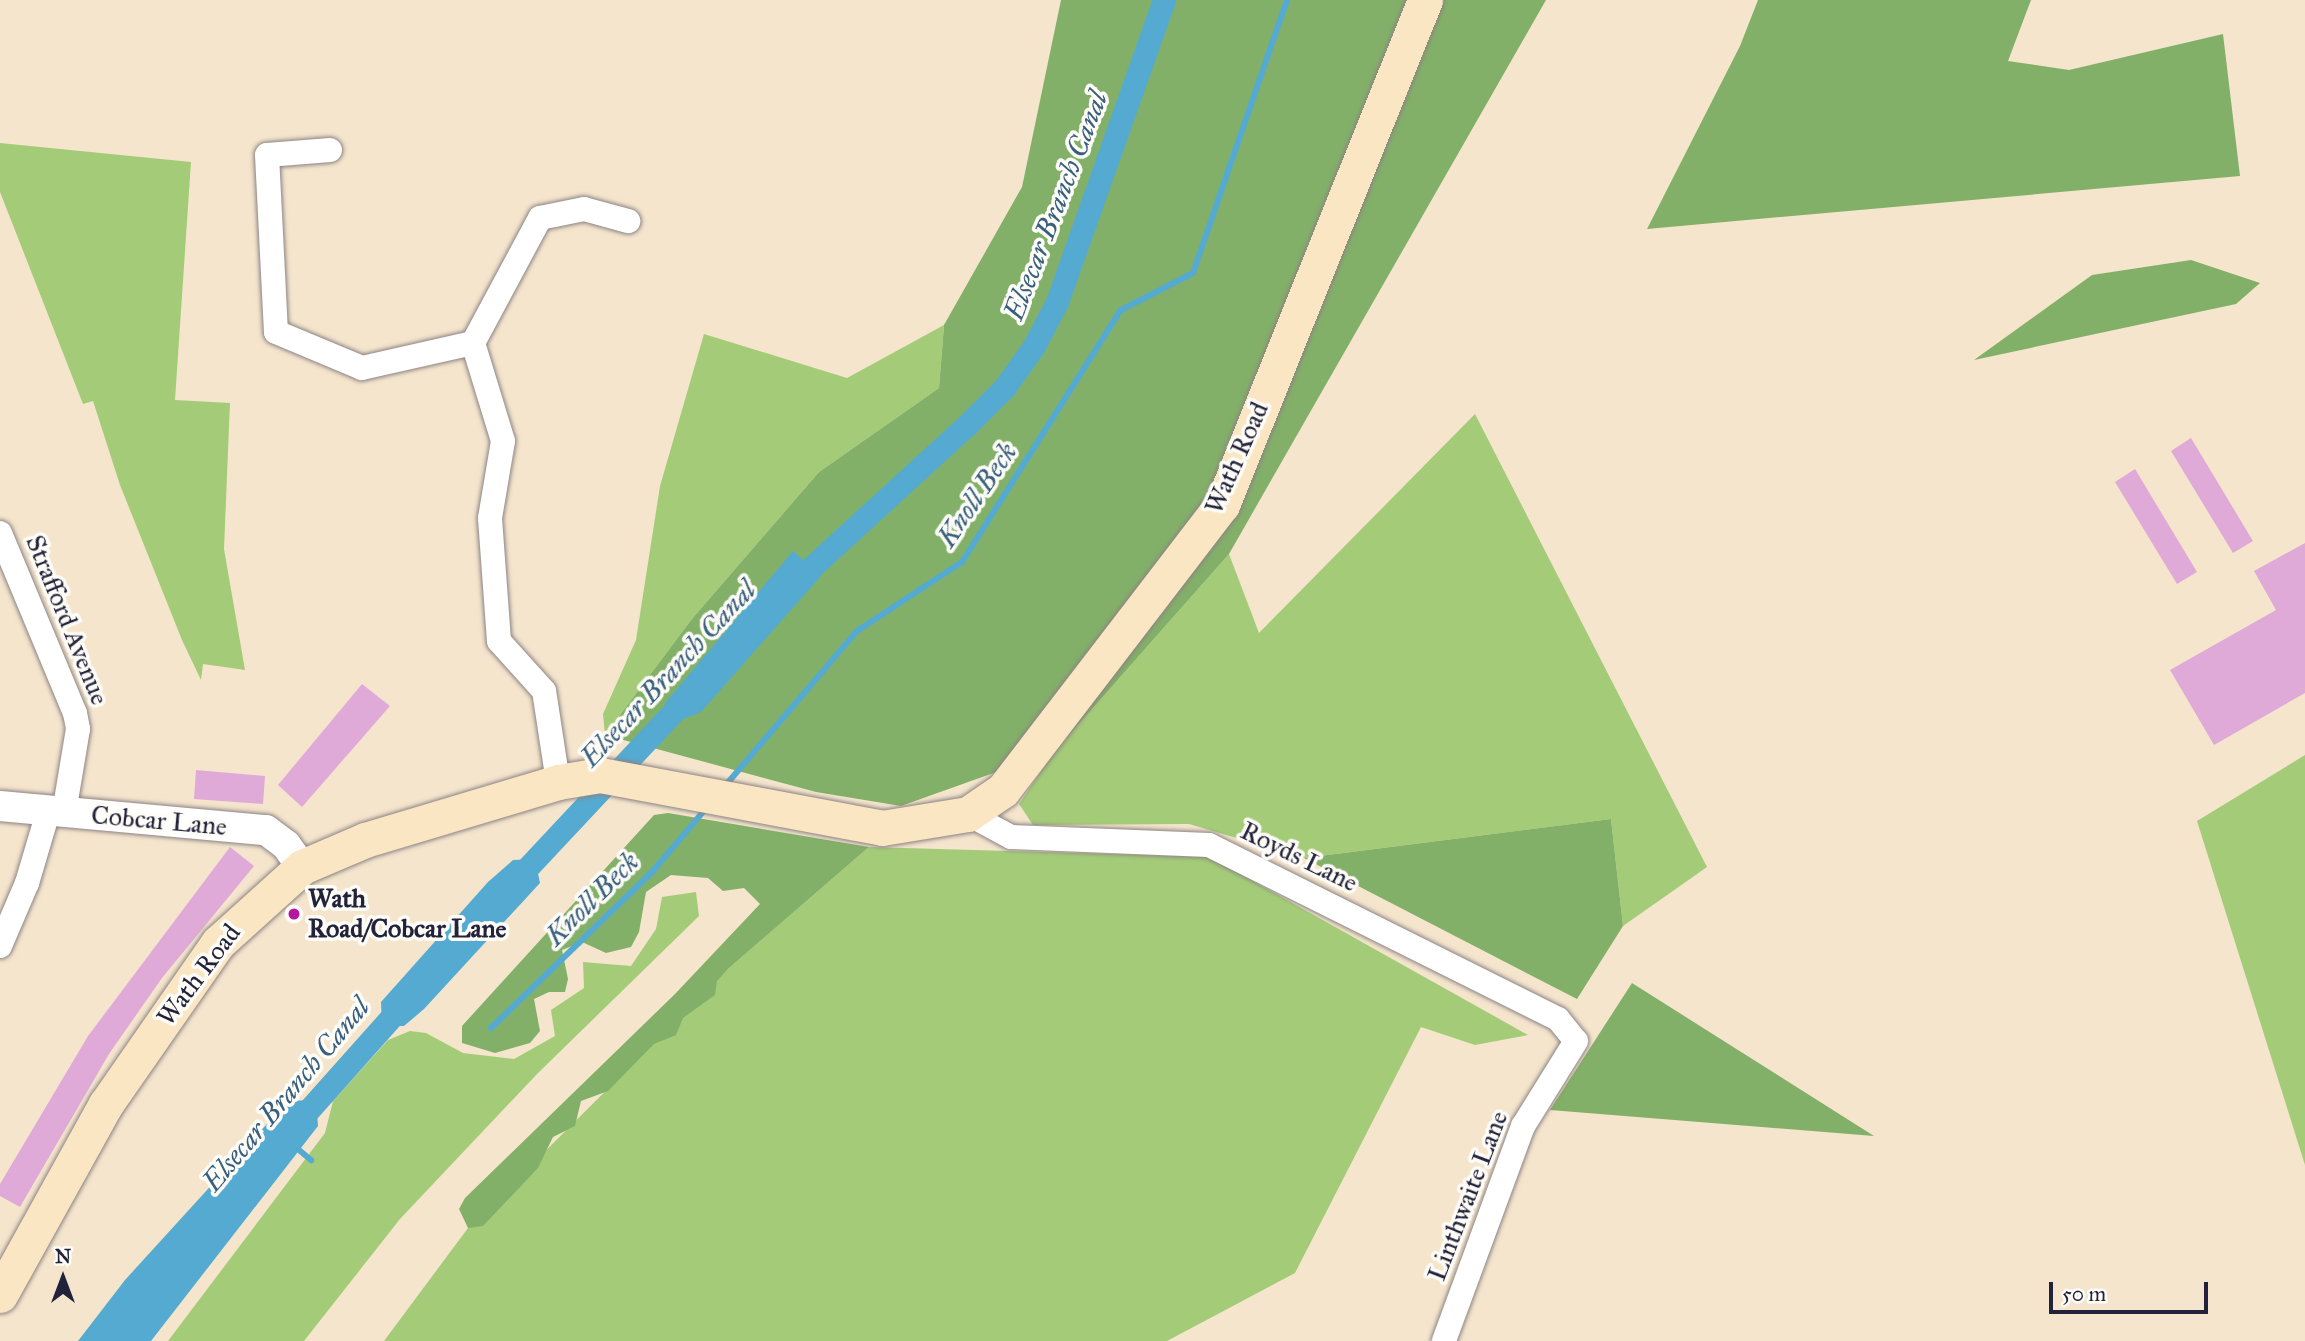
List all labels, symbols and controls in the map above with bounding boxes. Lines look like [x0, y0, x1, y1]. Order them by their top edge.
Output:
water label: Elsecar Branch Canal [997, 87, 1115, 325]
street label: Wath Road [1199, 397, 1275, 519]
water label: Knoll Beck [930, 437, 1024, 553]
street label: Strafford Avenue [19, 531, 115, 709]
water label: Elsecar Branch Canal [573, 574, 763, 774]
street label: Cobcar Lane [90, 800, 228, 842]
street label: Royds Lane [1235, 815, 1363, 899]
water label: Knoll Beck [538, 845, 646, 953]
place label: Wath Road/Cobcar Lane [308, 883, 506, 944]
marker: Wath Road/Cobcar Lane [286, 906, 302, 922]
street label: Wath Road [151, 918, 247, 1032]
water label: Elsecar Branch Canal [195, 991, 377, 1199]
street label: Linthwaite Lane [1421, 1107, 1515, 1285]
north arrow [28, 1243, 98, 1313]
text: N [55, 1245, 71, 1268]
scale bar [2053, 1268, 2212, 1312]
text: 50 m [2062, 1281, 2106, 1307]

